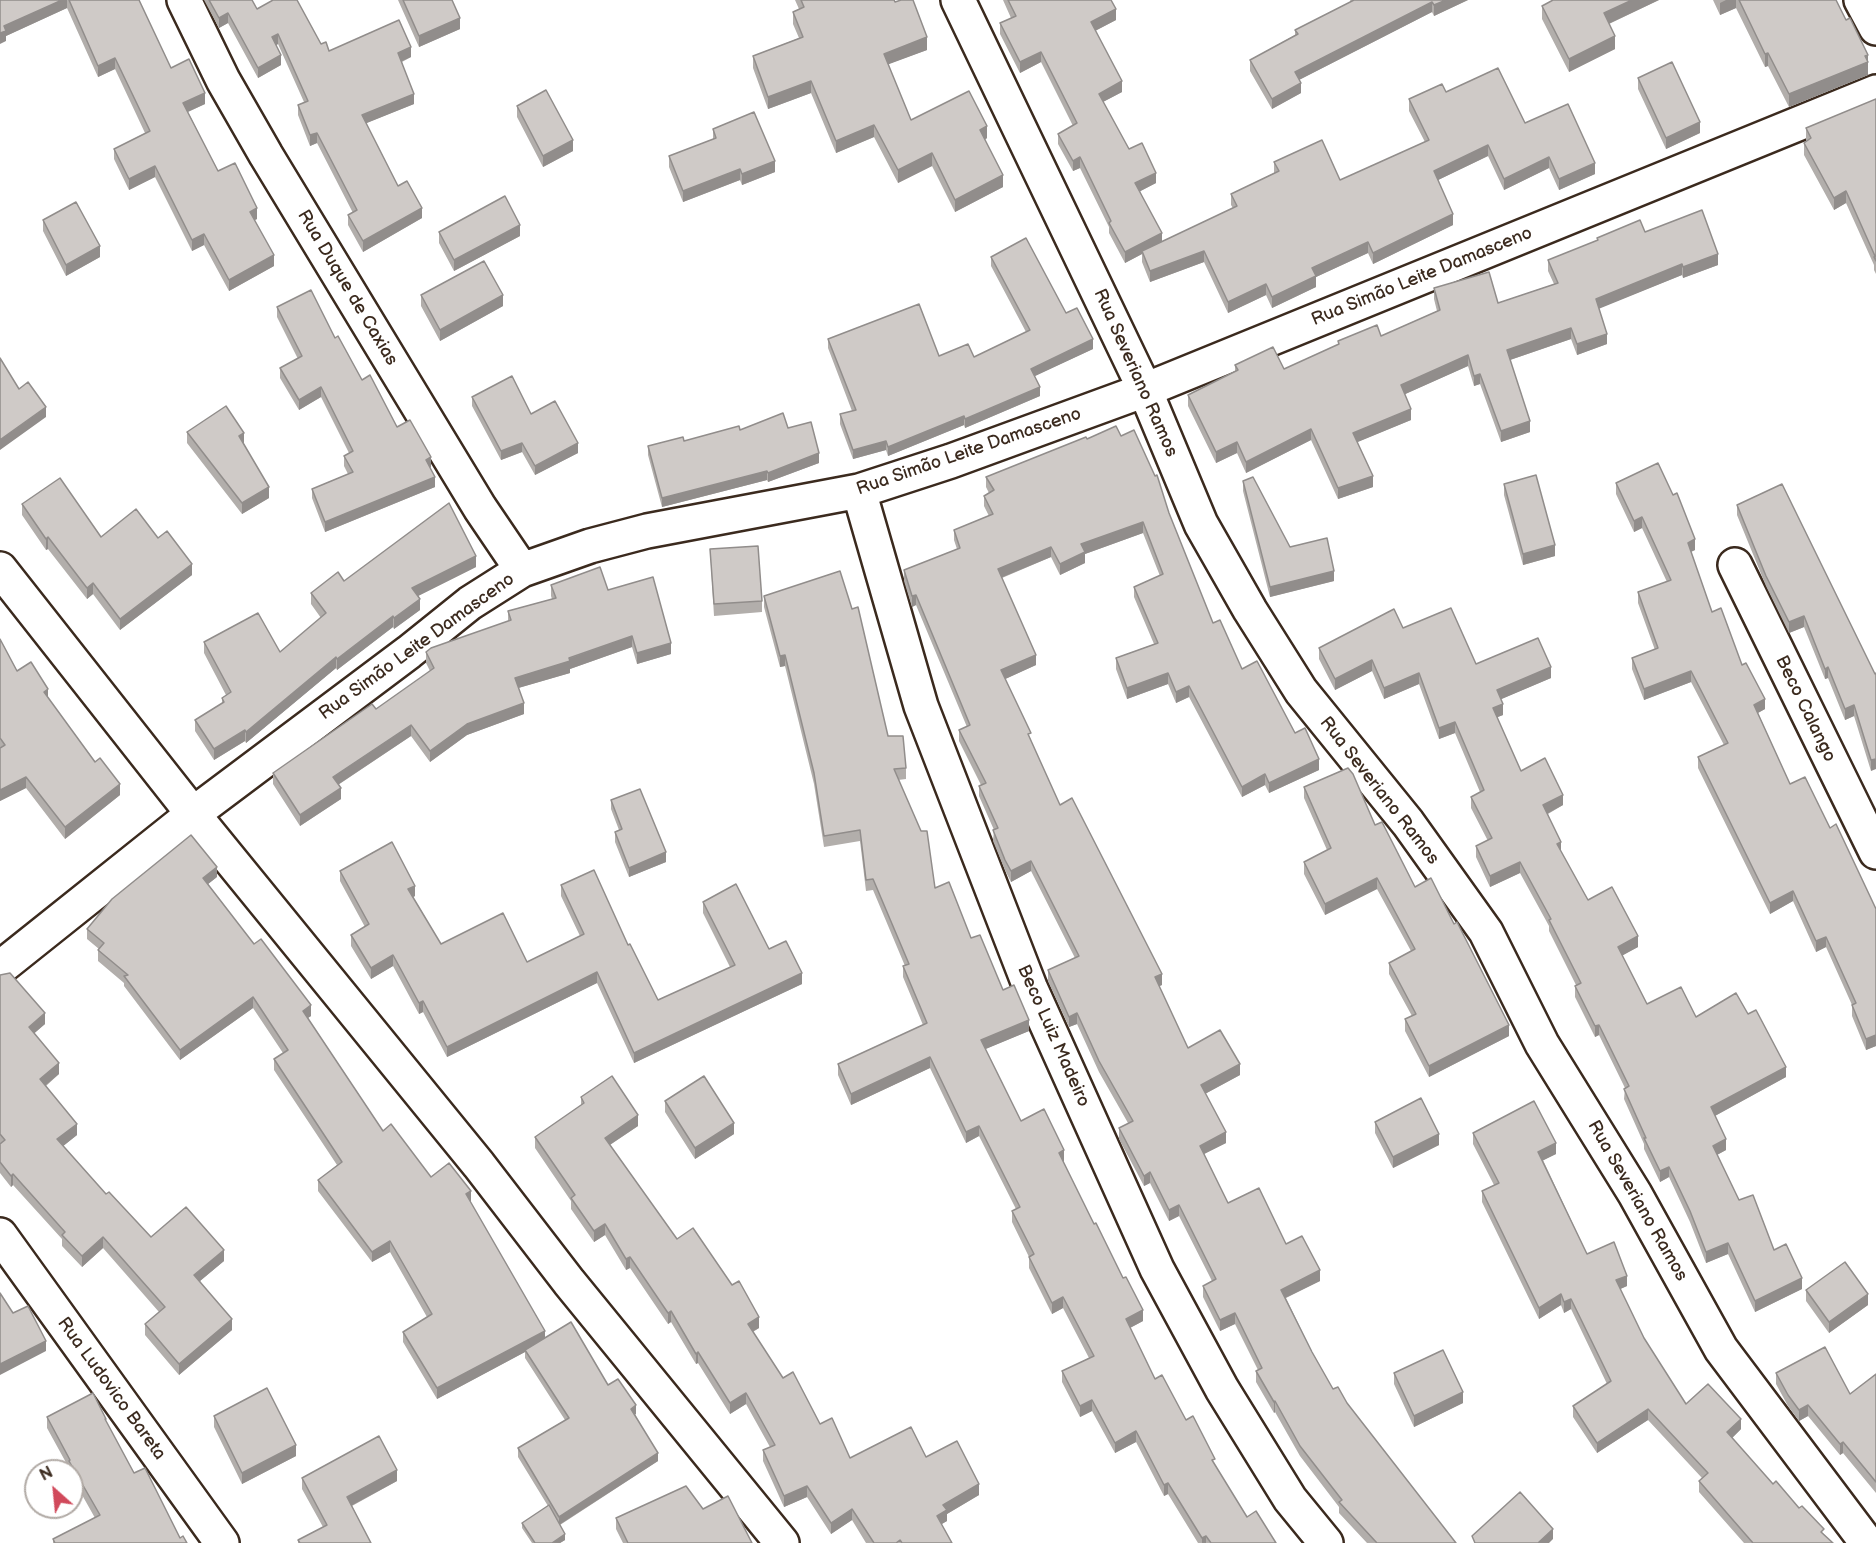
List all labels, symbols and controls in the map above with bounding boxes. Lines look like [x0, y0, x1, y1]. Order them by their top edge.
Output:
street label: Rua Duque de Caxias [292, 206, 402, 370]
street label: Rua Simão Leite Damasceno [1308, 223, 1536, 331]
street label: Rua Severiano Ramos [1088, 286, 1182, 460]
street label: Rua Simão Leite Damasceno [854, 403, 1084, 501]
street label: Rua Simão Leite Damasceno [315, 569, 519, 725]
street label: Beco Calango [1770, 652, 1840, 766]
street label: Rua Severiano Ramos [1315, 713, 1443, 869]
street label: Beco Luiz Madeiro [1012, 962, 1094, 1110]
street label: Rua Severiano Ramos [1582, 1117, 1692, 1285]
street label: Rua Ludovico Bareta [52, 1314, 170, 1464]
north arrow [24, 1459, 84, 1519]
text: N [37, 1463, 56, 1485]

